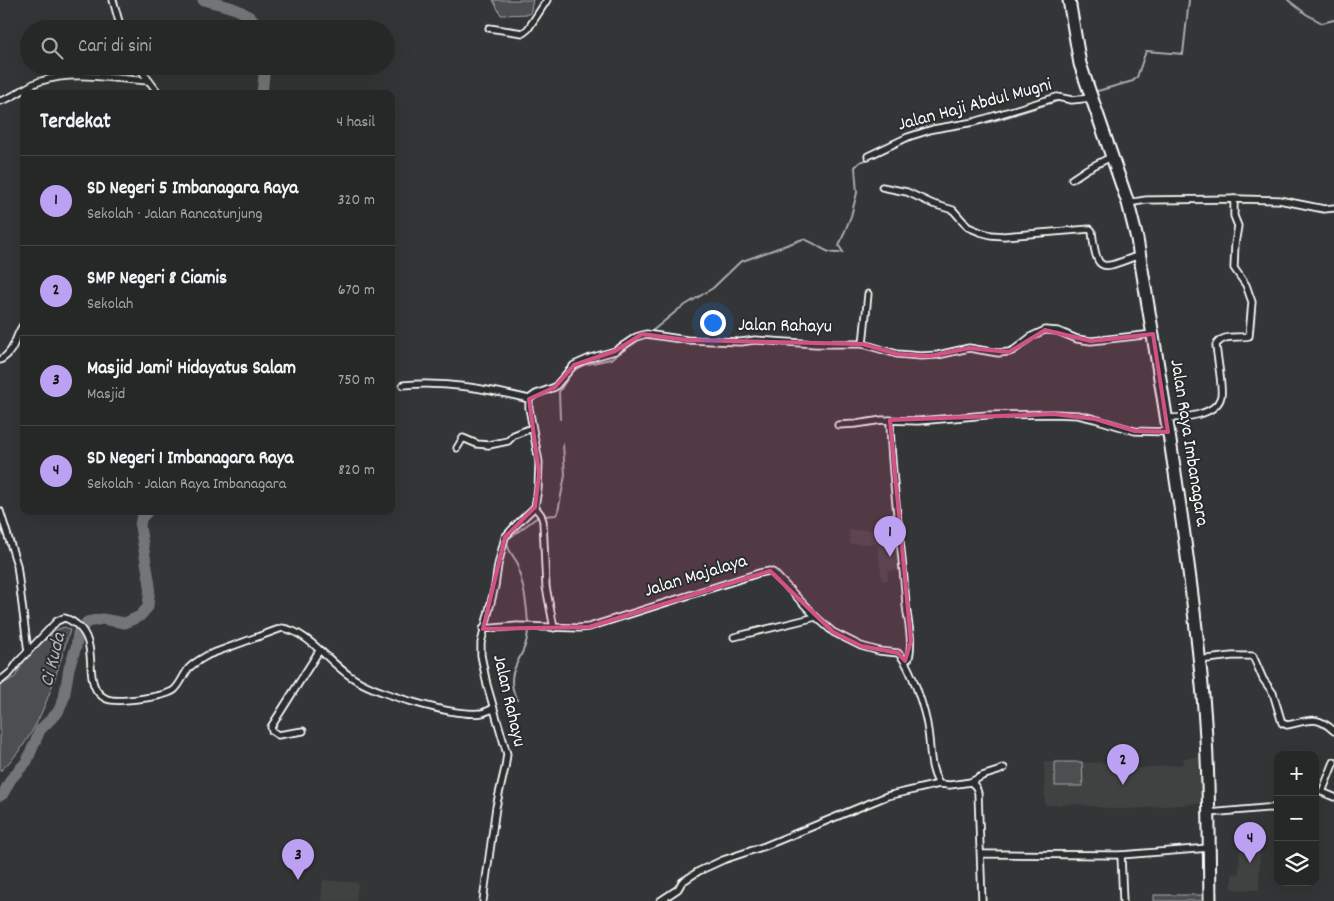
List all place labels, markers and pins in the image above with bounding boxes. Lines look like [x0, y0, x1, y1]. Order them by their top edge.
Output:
pin: 1 [874, 516, 906, 557]
pin: 2 [1107, 744, 1139, 785]
pin: 4 [1234, 822, 1266, 863]
pin: 3 [282, 839, 314, 880]

